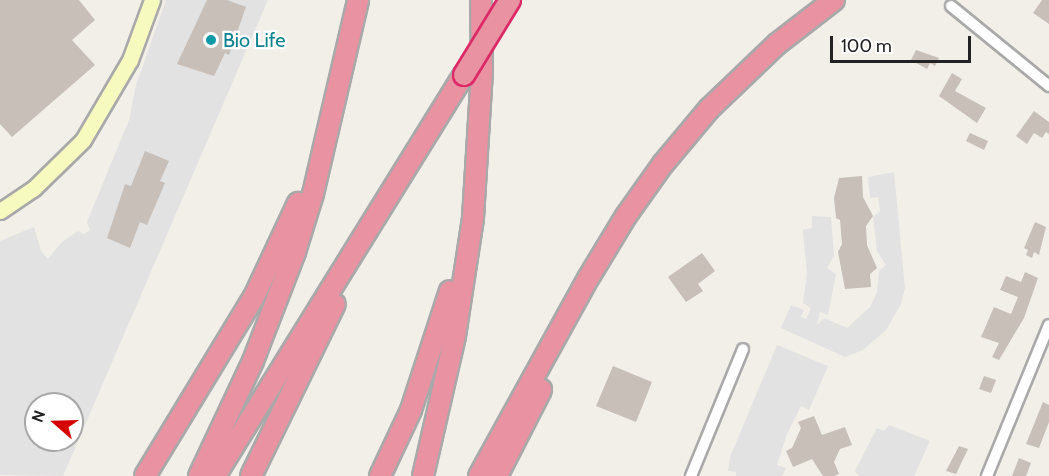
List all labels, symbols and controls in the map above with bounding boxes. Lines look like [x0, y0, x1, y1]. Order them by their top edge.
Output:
scale bar [833, 24, 974, 62]
place label: Bio Life [223, 28, 285, 52]
marker: Bio Life [204, 33, 218, 47]
text: 100 m [841, 35, 892, 57]
north arrow [24, 392, 84, 452]
text: N [28, 408, 49, 425]

